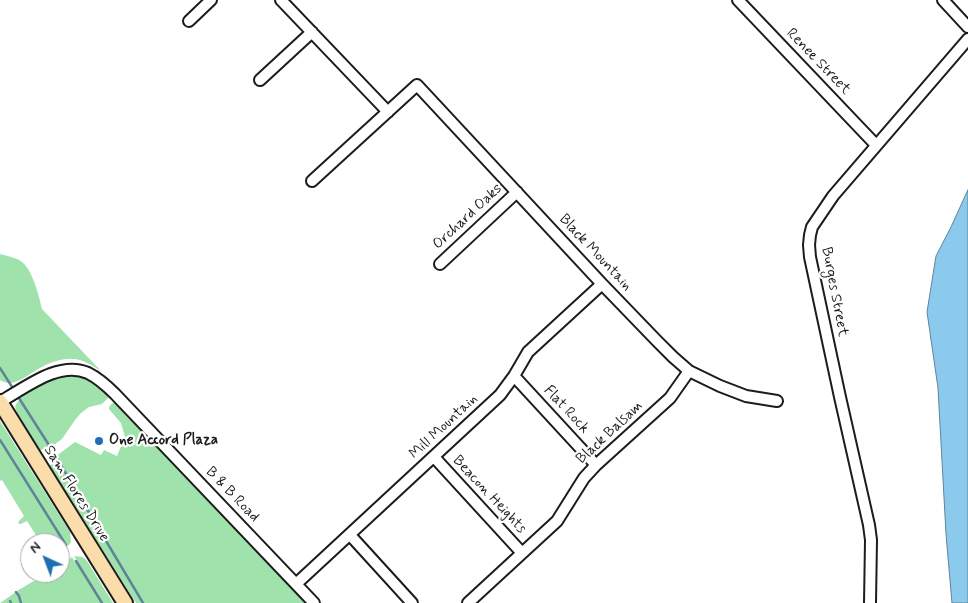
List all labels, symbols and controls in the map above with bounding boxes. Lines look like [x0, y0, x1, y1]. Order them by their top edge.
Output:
street label: Renee Street [782, 25, 854, 99]
street label: Orchard Oaks [430, 180, 506, 254]
street label: Black Mountain [555, 211, 635, 295]
street label: Burges Street [817, 246, 851, 338]
street label: Flat Rock [539, 382, 593, 438]
street label: Mill Mountain [406, 391, 482, 463]
street label: Black Balsam [573, 398, 647, 468]
place label: One Accord Plaza [109, 432, 218, 450]
marker: One Accord Plaza [93, 435, 105, 447]
street label: Sam Flores Drive [39, 443, 113, 545]
street label: Beacon Heights [448, 452, 530, 538]
street label: B & B Road [201, 464, 263, 526]
north arrow [20, 533, 70, 583]
text: N [26, 538, 45, 558]

